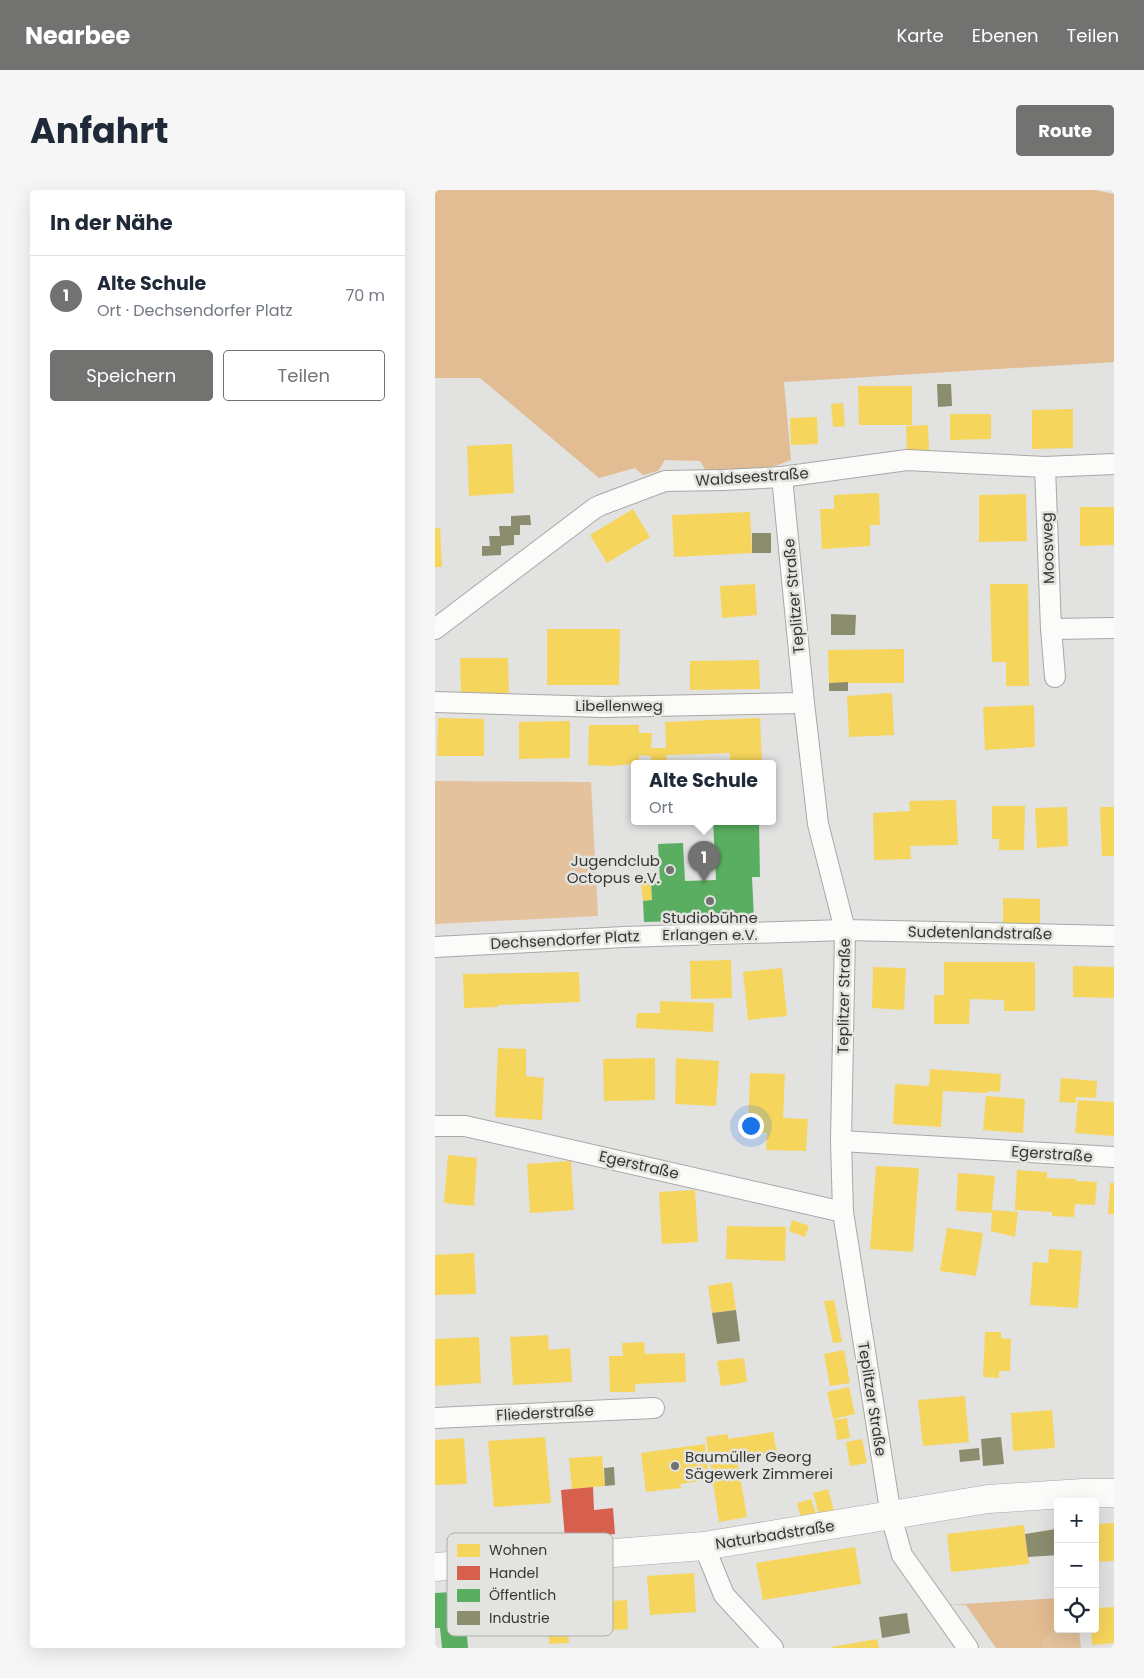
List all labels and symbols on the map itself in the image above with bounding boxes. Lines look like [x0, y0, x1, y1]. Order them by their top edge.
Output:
street label: Waldseestraße [695, 462, 809, 491]
street label: Moosweg [1036, 512, 1059, 584]
street label: Teplitzer Straße [778, 538, 809, 655]
street label: Libellenweg [575, 695, 663, 716]
pin: 1 [688, 841, 720, 882]
place label: Jugendclub Octopus e.V. [567, 850, 660, 888]
marker: Jugendclub Octopus e.V. [664, 864, 676, 876]
marker: Studiobühne Erlangen e.V. [704, 895, 716, 907]
place label: Studiobühne Erlangen e.V. [662, 907, 758, 945]
street label: Sudetenlandstraße [908, 921, 1052, 944]
street label: Dechsendorfer Platz [490, 925, 640, 954]
street label: Teplitzer Straße [832, 938, 855, 1054]
your location [738, 1113, 764, 1139]
street label: Egerstraße [1011, 1140, 1093, 1167]
street label: Egerstraße [597, 1145, 681, 1184]
street label: Teplitzer Straße [853, 1340, 892, 1458]
street label: Fliederstraße [496, 1399, 594, 1426]
place label: Baumüller Georg Sägewerk Zimmerei [685, 1446, 833, 1484]
marker: Baumüller Georg Sägewerk Zimmerei [669, 1460, 681, 1472]
street label: Naturbadstraße [714, 1515, 836, 1554]
legend [447, 1533, 613, 1636]
text: Wohnen [489, 1540, 547, 1560]
text: Handel [489, 1563, 539, 1583]
text: Öffentlich [489, 1585, 556, 1605]
text: Industrie [489, 1608, 550, 1628]

